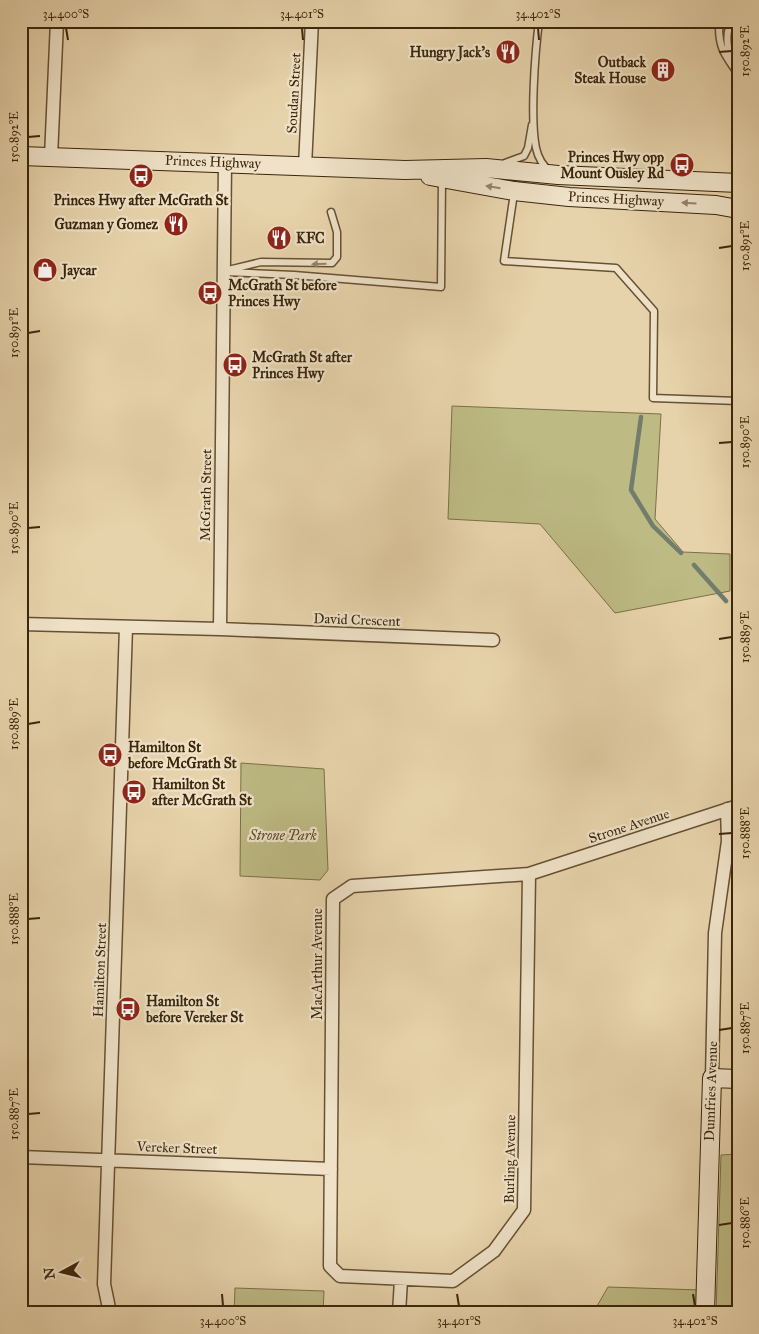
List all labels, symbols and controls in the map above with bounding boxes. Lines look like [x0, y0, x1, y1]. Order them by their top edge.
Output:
text: 34.400°S [43, 7, 89, 21]
text: 34.401°S [280, 7, 324, 21]
text: 34.402°S [515, 7, 561, 21]
text: 150.892°E [738, 25, 752, 77]
restaurant icon: Hungry Jack's [495, 39, 521, 65]
place label: Hungry Jack's [410, 44, 490, 62]
street label: Soudan Street [283, 52, 305, 134]
place label: Outback Steak House [574, 54, 646, 87]
building icon: Outback Steak House [650, 57, 676, 83]
text: 150.892°E [7, 111, 21, 163]
place label: Princes Hwy opp Mount Ousley Rd [561, 149, 665, 183]
street label: Princes Highway [165, 152, 262, 172]
bus stop icon: Princes Hwy opp Mount Ousley Rd [669, 152, 695, 178]
bus stop icon: Princes Hwy after McGrath St [128, 163, 154, 189]
one-way arrow [484, 183, 500, 191]
street label: Princes Highway [568, 188, 665, 210]
place label: Princes Hwy after McGrath St [53, 192, 229, 210]
one-way arrow [681, 199, 697, 207]
restaurant icon: Guzman y Gomez [163, 211, 189, 237]
place label: Guzman y Gomez [55, 216, 159, 234]
text: 150.891°E [738, 221, 752, 271]
restaurant icon: KFC [266, 225, 292, 251]
place label: KFC [296, 230, 325, 247]
shop icon: Jaycar [32, 257, 58, 283]
one-way arrow [311, 260, 327, 268]
place label: Jaycar [60, 262, 97, 280]
place label: McGrath St before Princes Hwy [228, 277, 337, 311]
bus stop icon: McGrath St before Princes Hwy [197, 280, 223, 306]
text: 150.891°E [7, 308, 21, 358]
place label: McGrath St after Princes Hwy [252, 349, 353, 383]
bus stop icon: McGrath St after Princes Hwy [222, 352, 248, 378]
text: 150.890°E [738, 415, 752, 468]
street label: McGrath Street [197, 449, 215, 541]
text: 150.890°E [7, 501, 21, 554]
street label: David Crescent [313, 610, 401, 630]
text: 150.889°E [738, 611, 752, 663]
text: 150.889°E [7, 698, 21, 750]
place label: Hamilton St before McGrath St [127, 739, 237, 772]
bus stop icon: Hamilton St before McGrath St [97, 742, 123, 768]
place label: Hamilton St after McGrath St [152, 776, 252, 809]
bus stop icon: Hamilton St after McGrath St [121, 779, 147, 805]
street label: Strone Avenue [587, 805, 672, 847]
text: 150.888°E [738, 807, 752, 859]
park label: Strone Park [248, 827, 318, 844]
text: 150.888°E [7, 893, 21, 945]
street label: MacArthur Avenue [309, 908, 326, 1020]
street label: Hamilton Street [90, 922, 110, 1018]
place label: Hamilton St before Vereker St [145, 993, 243, 1026]
bus stop icon: Hamilton St before Vereker St [115, 996, 141, 1022]
text: 150.887°E [738, 1002, 752, 1054]
street label: Dumfries Avenue [701, 1041, 721, 1141]
text: 150.887°E [7, 1088, 21, 1140]
street label: Burling Avenue [501, 1114, 519, 1203]
street label: Vereker Street [135, 1138, 218, 1158]
text: 150.886°E [738, 1197, 752, 1249]
north arrow [38, 1246, 88, 1296]
text: N [40, 1266, 59, 1280]
text: 34.400°S [200, 1314, 246, 1328]
text: 34.401°S [437, 1314, 481, 1328]
text: 34.402°S [672, 1314, 718, 1328]

